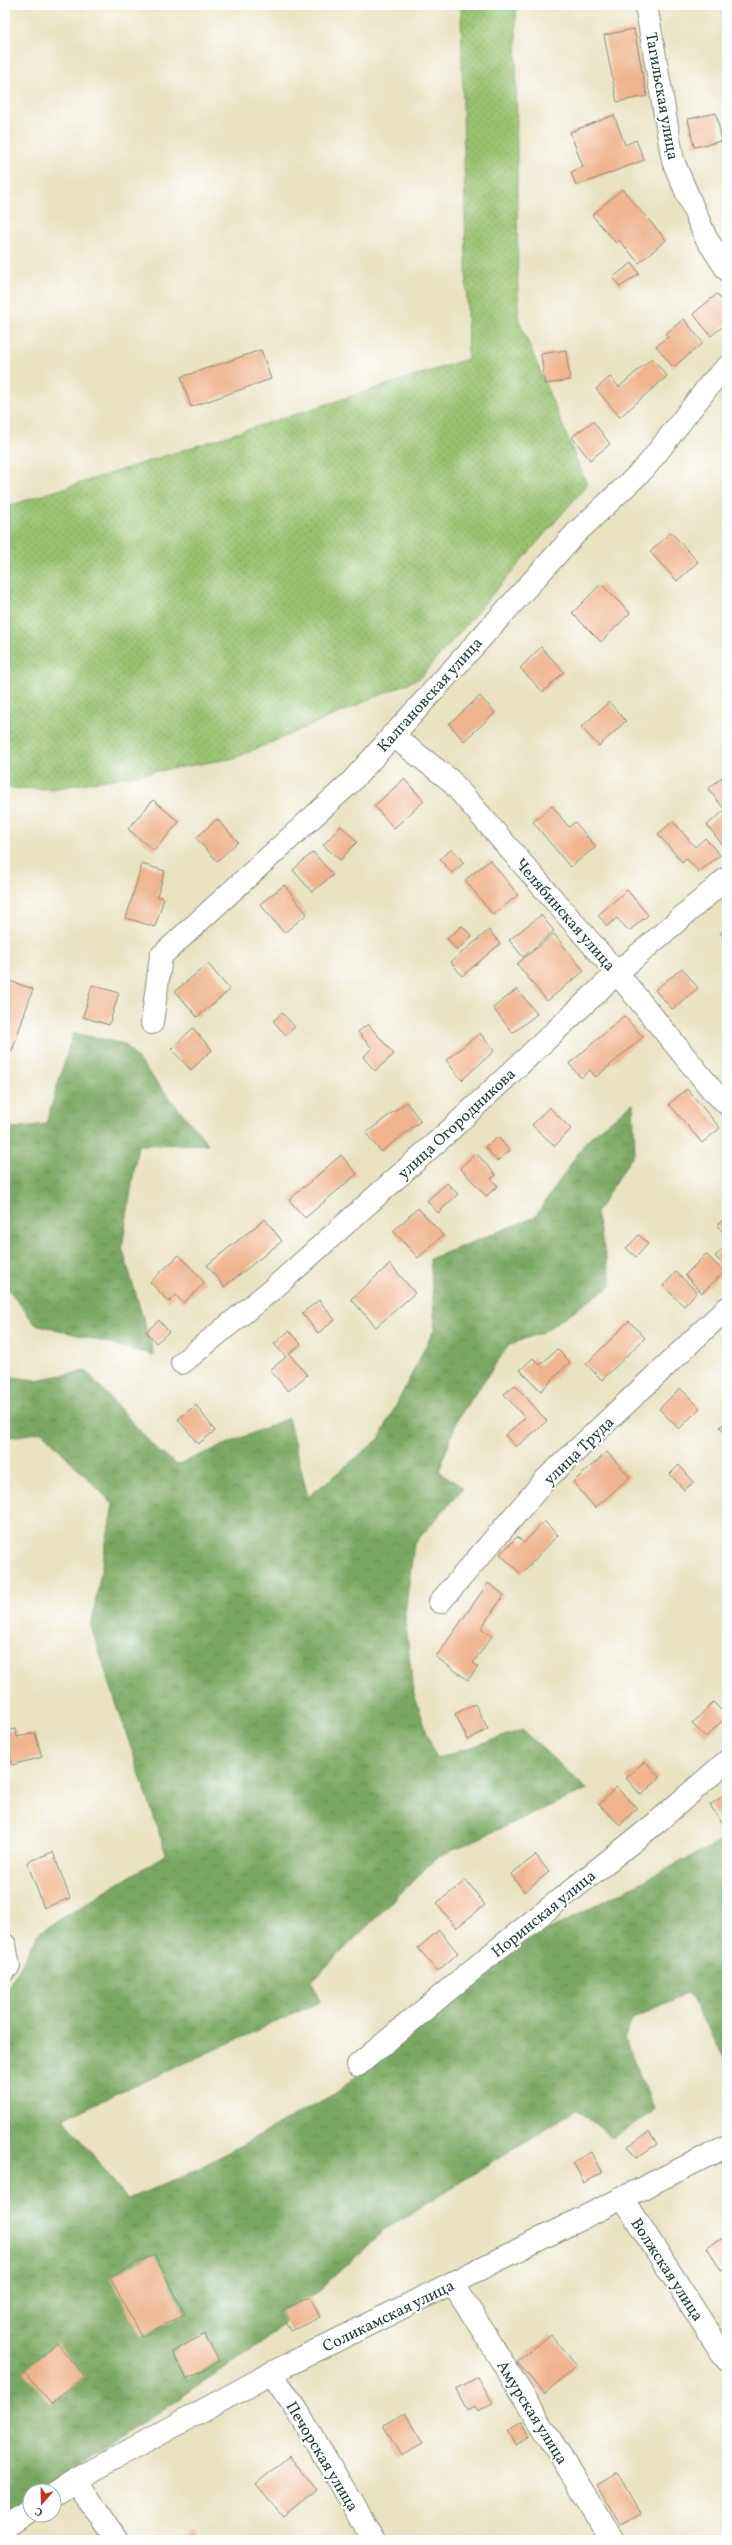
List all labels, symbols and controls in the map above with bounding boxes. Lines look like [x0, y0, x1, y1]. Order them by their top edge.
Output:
street label: Тагильская улица [639, 31, 683, 162]
street label: Калгановская улица [373, 633, 488, 758]
street label: Челябинская улица [509, 854, 620, 977]
street label: улица Огородникова [394, 1064, 521, 1185]
street label: улица Труда [539, 1412, 619, 1491]
street label: Норинская улица [487, 1866, 601, 1964]
street label: Волжская улица [625, 2214, 708, 2326]
street label: Соликамская улица [319, 2275, 459, 2358]
street label: Амурская улица [490, 2357, 572, 2469]
street label: Печорская улица [280, 2398, 363, 2516]
north arrow [22, 2483, 62, 2523]
text: С [33, 2503, 45, 2519]

